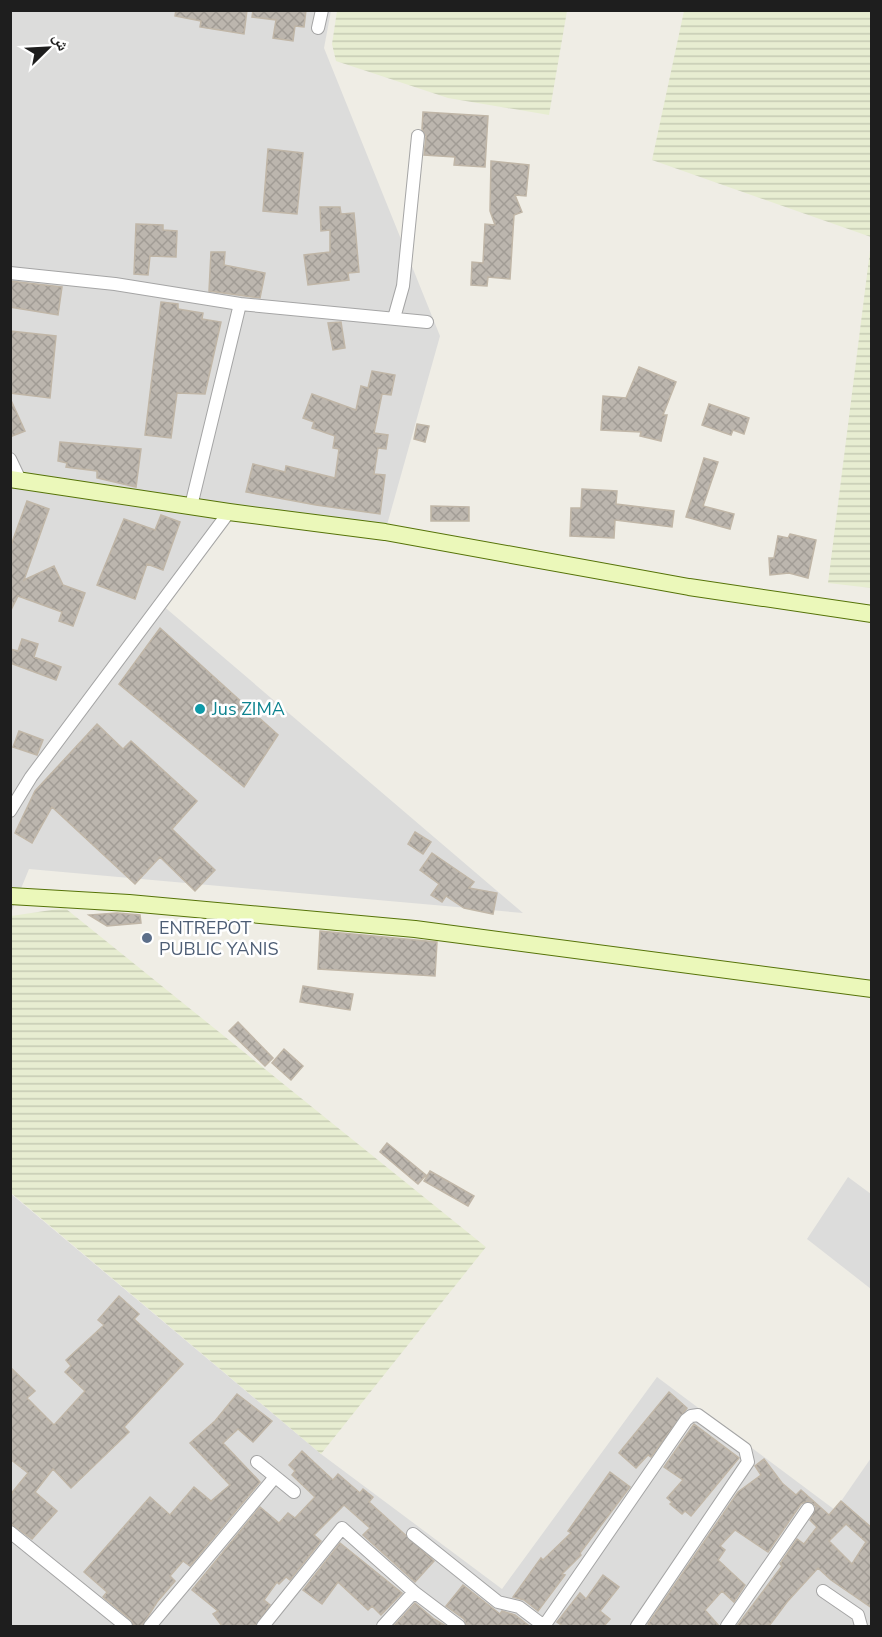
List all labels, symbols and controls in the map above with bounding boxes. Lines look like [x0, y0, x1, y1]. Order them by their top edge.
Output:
north arrow [18, 18, 78, 78]
text: ش [47, 30, 74, 55]
place label: Jus ZIMA [211, 697, 285, 721]
marker: Jus ZIMA [193, 702, 207, 716]
place label: ENTREPOT PUBLIC YANIS [159, 916, 278, 961]
marker: ENTREPOT PUBLIC YANIS [140, 931, 154, 945]

